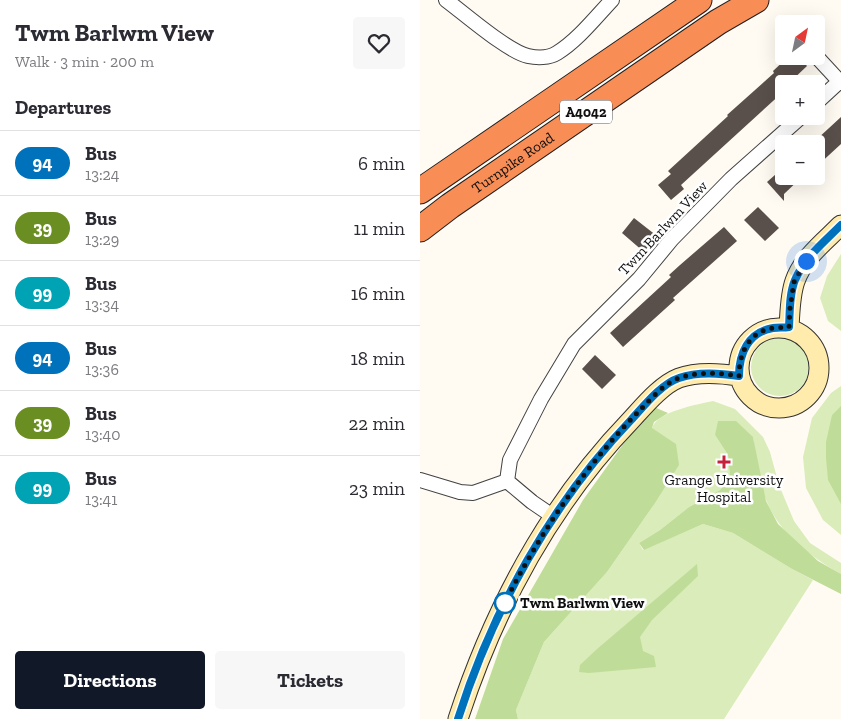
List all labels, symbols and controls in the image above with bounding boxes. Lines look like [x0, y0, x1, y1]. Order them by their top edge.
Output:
north arrow [775, 15, 825, 65]
map controls [775, 15, 825, 185]
button: heart [353, 17, 405, 69]
text: Twm Barlwm View [15, 18, 214, 47]
text: Walk · 3 min · 200 m [15, 52, 154, 71]
button: + [775, 75, 825, 125]
text: Departures [15, 96, 111, 119]
road number: A4042 [560, 100, 612, 124]
street label: Turnpike Road [468, 128, 558, 197]
button: − [775, 135, 825, 185]
text: Bus [85, 142, 117, 165]
text: 94 [33, 152, 52, 174]
text: 6 min [358, 152, 405, 175]
text: 13:24 [85, 165, 119, 184]
street label: Twm Barlwm View [615, 177, 712, 279]
text: Bus [85, 207, 117, 230]
text: 39 [33, 217, 52, 239]
text: 11 min [353, 217, 405, 240]
text: 13:29 [85, 230, 119, 249]
your location [794, 249, 819, 274]
text: Bus [85, 272, 117, 295]
text: 99 [33, 282, 52, 304]
text: 16 min [351, 282, 405, 305]
text: 13:34 [85, 295, 119, 314]
text: Bus [85, 337, 117, 360]
text: 94 [33, 347, 52, 369]
text: 18 min [351, 347, 405, 370]
text: 13:36 [85, 360, 119, 379]
text: Bus [85, 402, 117, 425]
text: 39 [33, 412, 52, 434]
text: 22 min [349, 412, 405, 435]
text: 13:40 [85, 425, 120, 444]
marker: Grange University Hospital [717, 455, 731, 469]
text: Bus [85, 467, 117, 490]
place label: Grange University Hospital [665, 471, 784, 506]
text: 99 [33, 477, 52, 499]
text: 23 min [349, 477, 405, 500]
text: 13:41 [85, 490, 117, 509]
marker: Twm Barlwm View [494, 592, 516, 614]
place label: Twm Barlwm View [520, 594, 645, 612]
button: Directions [15, 651, 205, 709]
button: Tickets [215, 651, 405, 709]

